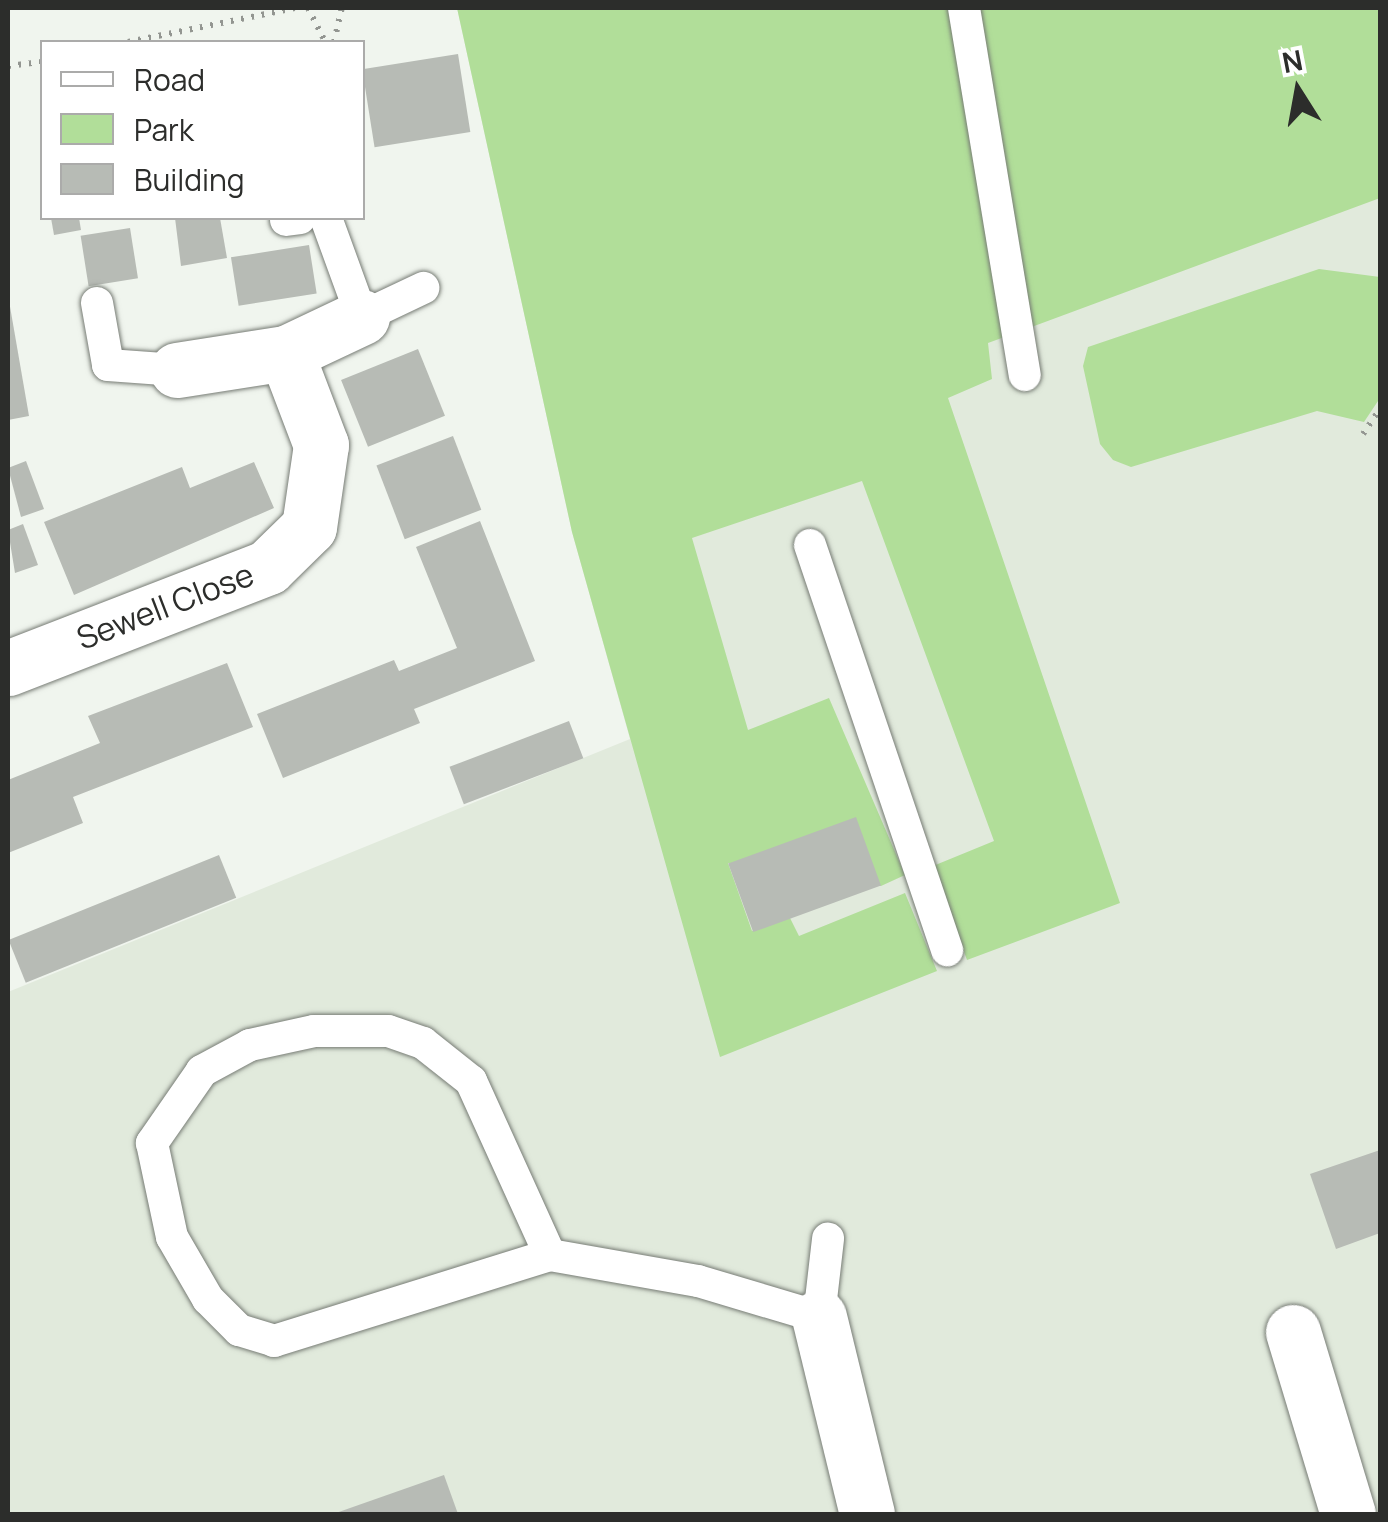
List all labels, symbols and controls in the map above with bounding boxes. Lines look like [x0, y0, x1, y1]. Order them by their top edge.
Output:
legend [40, 40, 365, 220]
north arrow [1248, 40, 1348, 140]
text: N [1279, 40, 1306, 81]
text: Road [134, 59, 205, 100]
text: Park [134, 109, 194, 150]
text: Building [134, 159, 245, 200]
street label: Sewell Close [71, 555, 259, 657]

